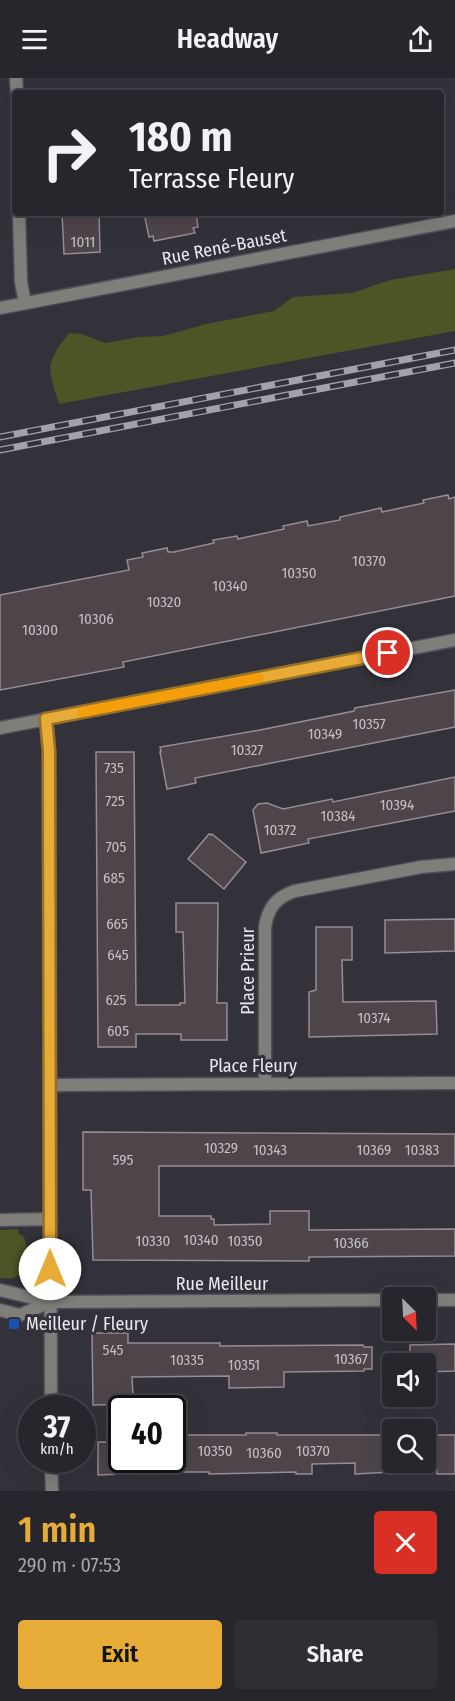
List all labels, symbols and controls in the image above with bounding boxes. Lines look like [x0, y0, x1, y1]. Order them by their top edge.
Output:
icon: menu [18, 23, 51, 56]
text: Headway [177, 23, 278, 55]
icon: share [404, 23, 437, 56]
text: 180 m [129, 112, 233, 162]
icon: right [30, 114, 108, 192]
text: Terrasse Fleury [129, 163, 294, 195]
street label: Rue René-Bauset [160, 224, 288, 270]
house number: 1011 [71, 233, 95, 251]
house number: 10370 [352, 552, 386, 570]
house number: 10350 [282, 564, 316, 582]
house number: 10340 [212, 577, 248, 595]
house number: 10320 [147, 593, 181, 611]
house number: 10306 [78, 610, 114, 628]
house number: 10300 [22, 621, 58, 639]
pin [362, 627, 413, 678]
icon: arrive [371, 636, 404, 669]
house number: 10357 [353, 715, 385, 733]
house number: 10349 [308, 725, 342, 743]
house number: 10327 [231, 741, 263, 759]
house number: 735 [104, 759, 124, 777]
house number: 725 [105, 792, 125, 810]
house number: 10394 [380, 796, 414, 814]
house number: 10384 [320, 807, 356, 825]
house number: 10372 [264, 821, 297, 839]
house number: 705 [106, 838, 126, 856]
house number: 685 [103, 869, 125, 887]
house number: 665 [106, 915, 128, 933]
street label: Place Prieur [237, 926, 259, 1015]
house number: 645 [107, 946, 129, 964]
house number: 625 [106, 991, 127, 1009]
house number: 10374 [357, 1009, 391, 1027]
house number: 605 [107, 1022, 129, 1040]
street label: Place Fleury [209, 1055, 297, 1077]
house number: 10329 [204, 1139, 238, 1157]
house number: 10343 [253, 1141, 287, 1159]
house number: 10369 [357, 1141, 391, 1159]
house number: 10383 [405, 1141, 440, 1159]
house number: 595 [113, 1151, 134, 1169]
house number: 10340 [183, 1231, 219, 1249]
house number: 10330 [136, 1232, 170, 1250]
house number: 10350 [228, 1232, 262, 1250]
house number: 10366 [333, 1234, 369, 1252]
position arrow [18, 1237, 82, 1301]
street label: Rue Meilleur [176, 1273, 269, 1295]
north arrow [382, 1287, 436, 1341]
map controls [382, 1287, 436, 1473]
place label: Meilleur / Fleury [26, 1313, 148, 1335]
marker: Meilleur / Fleury [7, 1317, 21, 1331]
house number: 545 [103, 1341, 124, 1359]
house number: 10367 [334, 1350, 368, 1368]
house number: 10335 [170, 1351, 204, 1369]
button: sound [382, 1353, 436, 1407]
house number: 10351 [228, 1356, 260, 1374]
speed limit sign: 40 [108, 1395, 186, 1473]
text: 37 [44, 1409, 70, 1445]
button: search [382, 1419, 436, 1473]
text: km/h [40, 1440, 74, 1458]
house number: 10350 [198, 1442, 232, 1460]
house number: 10370 [296, 1442, 330, 1460]
house number: 10360 [246, 1444, 282, 1462]
text: 1 min [18, 1508, 96, 1552]
button: close [374, 1511, 437, 1574]
text: 290 m · 07:53 [18, 1553, 121, 1577]
button: Exit [18, 1620, 222, 1689]
button: Share [234, 1620, 437, 1689]

